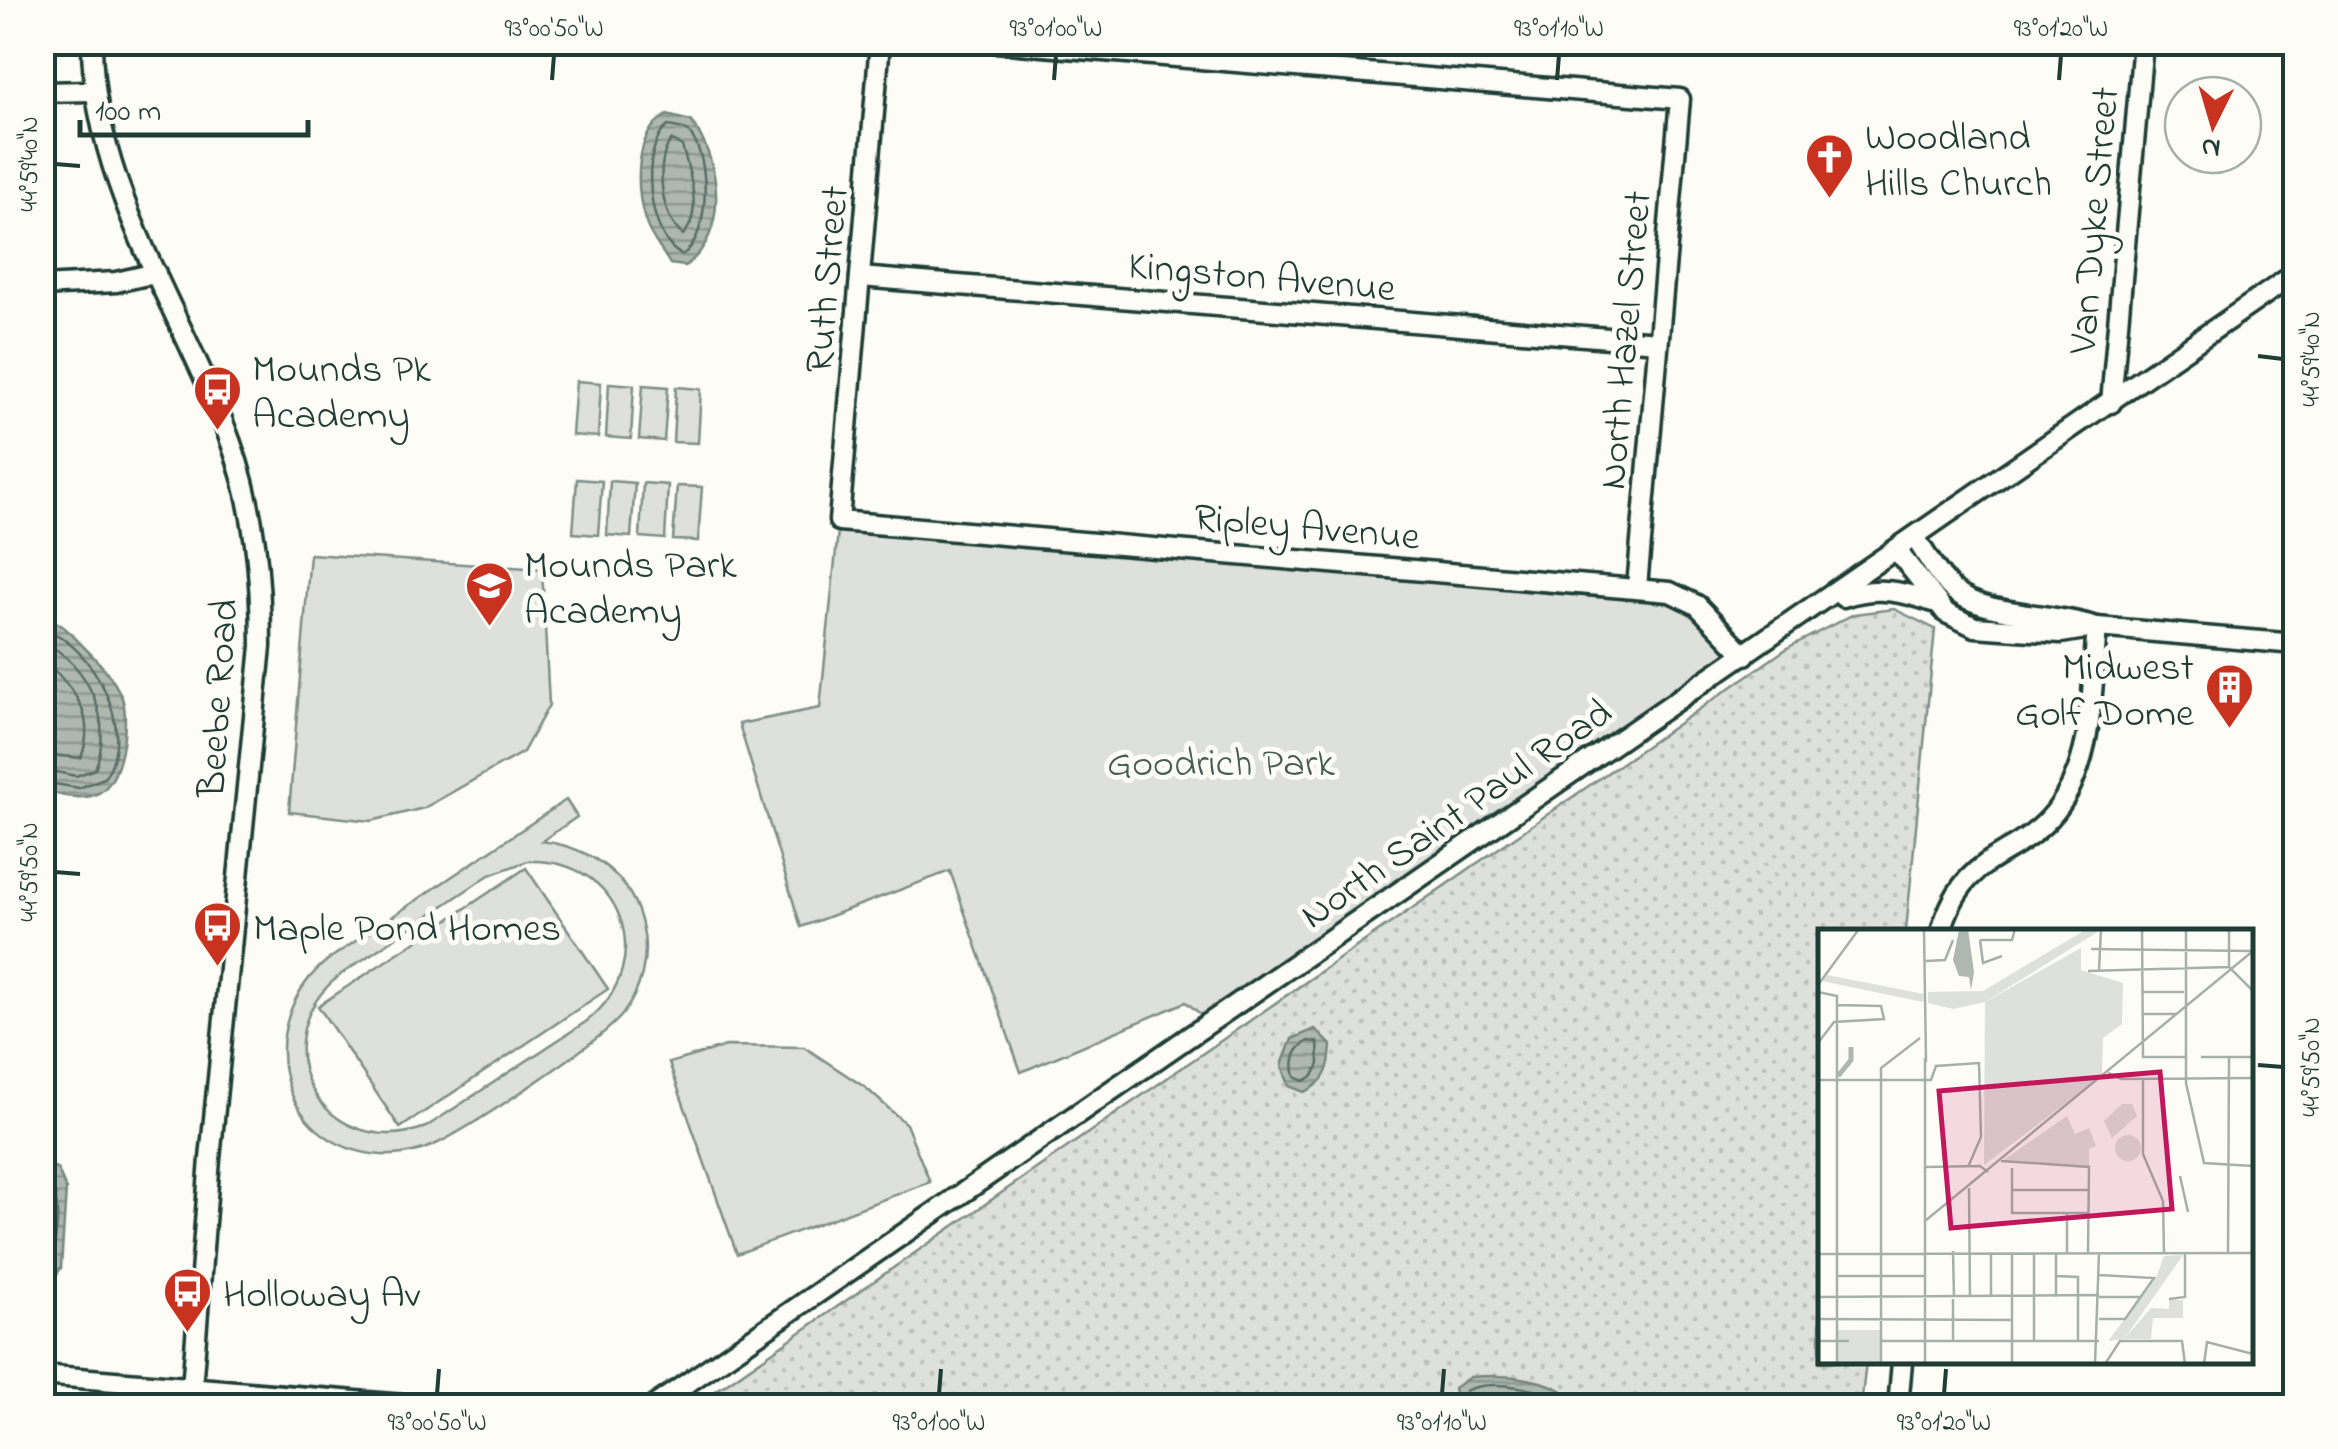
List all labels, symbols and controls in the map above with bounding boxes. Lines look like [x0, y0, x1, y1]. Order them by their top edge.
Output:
text: 93°00'50"W [504, 12, 604, 48]
text: 93°01'00"W [1010, 12, 1102, 48]
text: 93°01'10"W [1514, 12, 1604, 48]
text: 93°01'20"W [2014, 12, 2108, 48]
scale bar [80, 75, 308, 137]
north arrow [2163, 75, 2263, 175]
street label: Van Dyke Street [2055, 84, 2138, 357]
text: 100 m [95, 91, 161, 135]
place label: Woodland Hills Church [1865, 110, 2052, 215]
text: 44°59'40"N [13, 116, 49, 212]
text: N [2200, 125, 2222, 168]
church icon: Woodland Hills Church [1804, 132, 1856, 200]
street label: Ruth Street [792, 183, 867, 376]
street label: North Hazel Street [1585, 189, 1670, 492]
street label: Kingston Avenue [1125, 238, 1398, 321]
text: 44°59'40"N [2295, 311, 2331, 407]
place label: Mounds Pk Academy [252, 342, 431, 447]
bus stop icon: Mounds Pk Academy [191, 364, 243, 432]
street label: Ripley Avenue [1191, 490, 1422, 569]
place label: Mounds Park Academy [524, 538, 737, 643]
school or university icon: Mounds Park Academy [463, 560, 515, 628]
street label: Beebe Road [184, 597, 257, 801]
place label: Midwest Golf Dome [2015, 640, 2194, 745]
building icon: Midwest Golf Dome [2203, 662, 2255, 730]
street label: North Saint Paul Road [1289, 686, 1626, 946]
park label: Goodrich Park [1107, 736, 1335, 795]
text: 44°59'50"N [13, 822, 49, 922]
bus stop icon: Maple Pond Homes [192, 900, 244, 968]
place label: Maple Pond Homes [253, 901, 561, 960]
inset map [1818, 929, 2253, 1364]
text: 44°59'50"N [2295, 1017, 2331, 1117]
bus stop icon: Holloway Av [162, 1266, 214, 1334]
place label: Holloway Av [223, 1267, 421, 1326]
text: 93°00'50"W [387, 1406, 487, 1442]
text: 93°01'00"W [893, 1406, 985, 1442]
text: 93°01'10"W [1397, 1406, 1487, 1442]
text: 93°01'20"W [1897, 1406, 1991, 1442]

